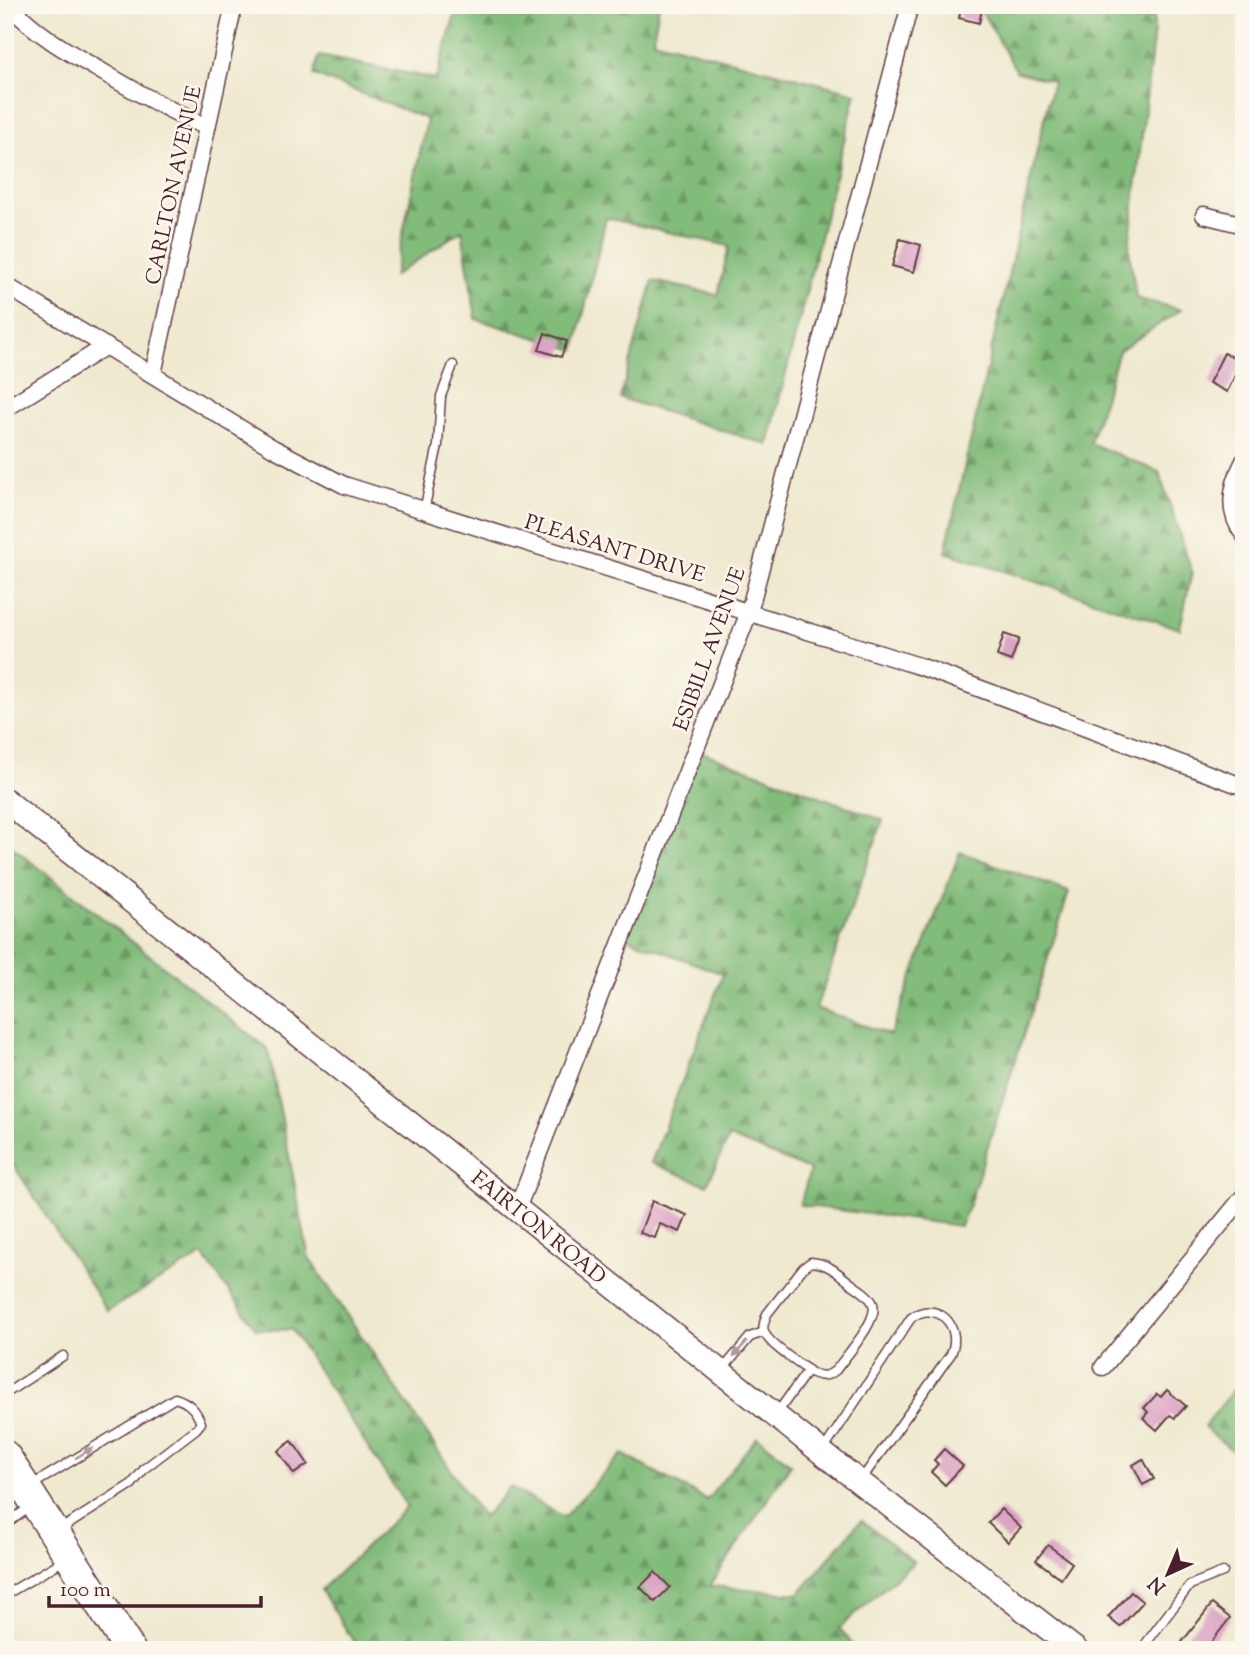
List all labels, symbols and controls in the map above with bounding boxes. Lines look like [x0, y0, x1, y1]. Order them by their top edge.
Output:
street label: CARLTON AVENUE [139, 83, 211, 288]
street label: PLEASANT DRIVE [521, 508, 709, 592]
street label: ESIBILL AVENUE [667, 563, 755, 736]
street label: FAIRTON ROAD [464, 1165, 612, 1293]
one-way arrow [733, 1340, 748, 1357]
one-way arrow [75, 1447, 94, 1459]
north arrow [1134, 1540, 1204, 1610]
scale bar [49, 1564, 261, 1608]
text: N [1143, 1569, 1173, 1599]
text: 100 m [60, 1576, 111, 1606]

